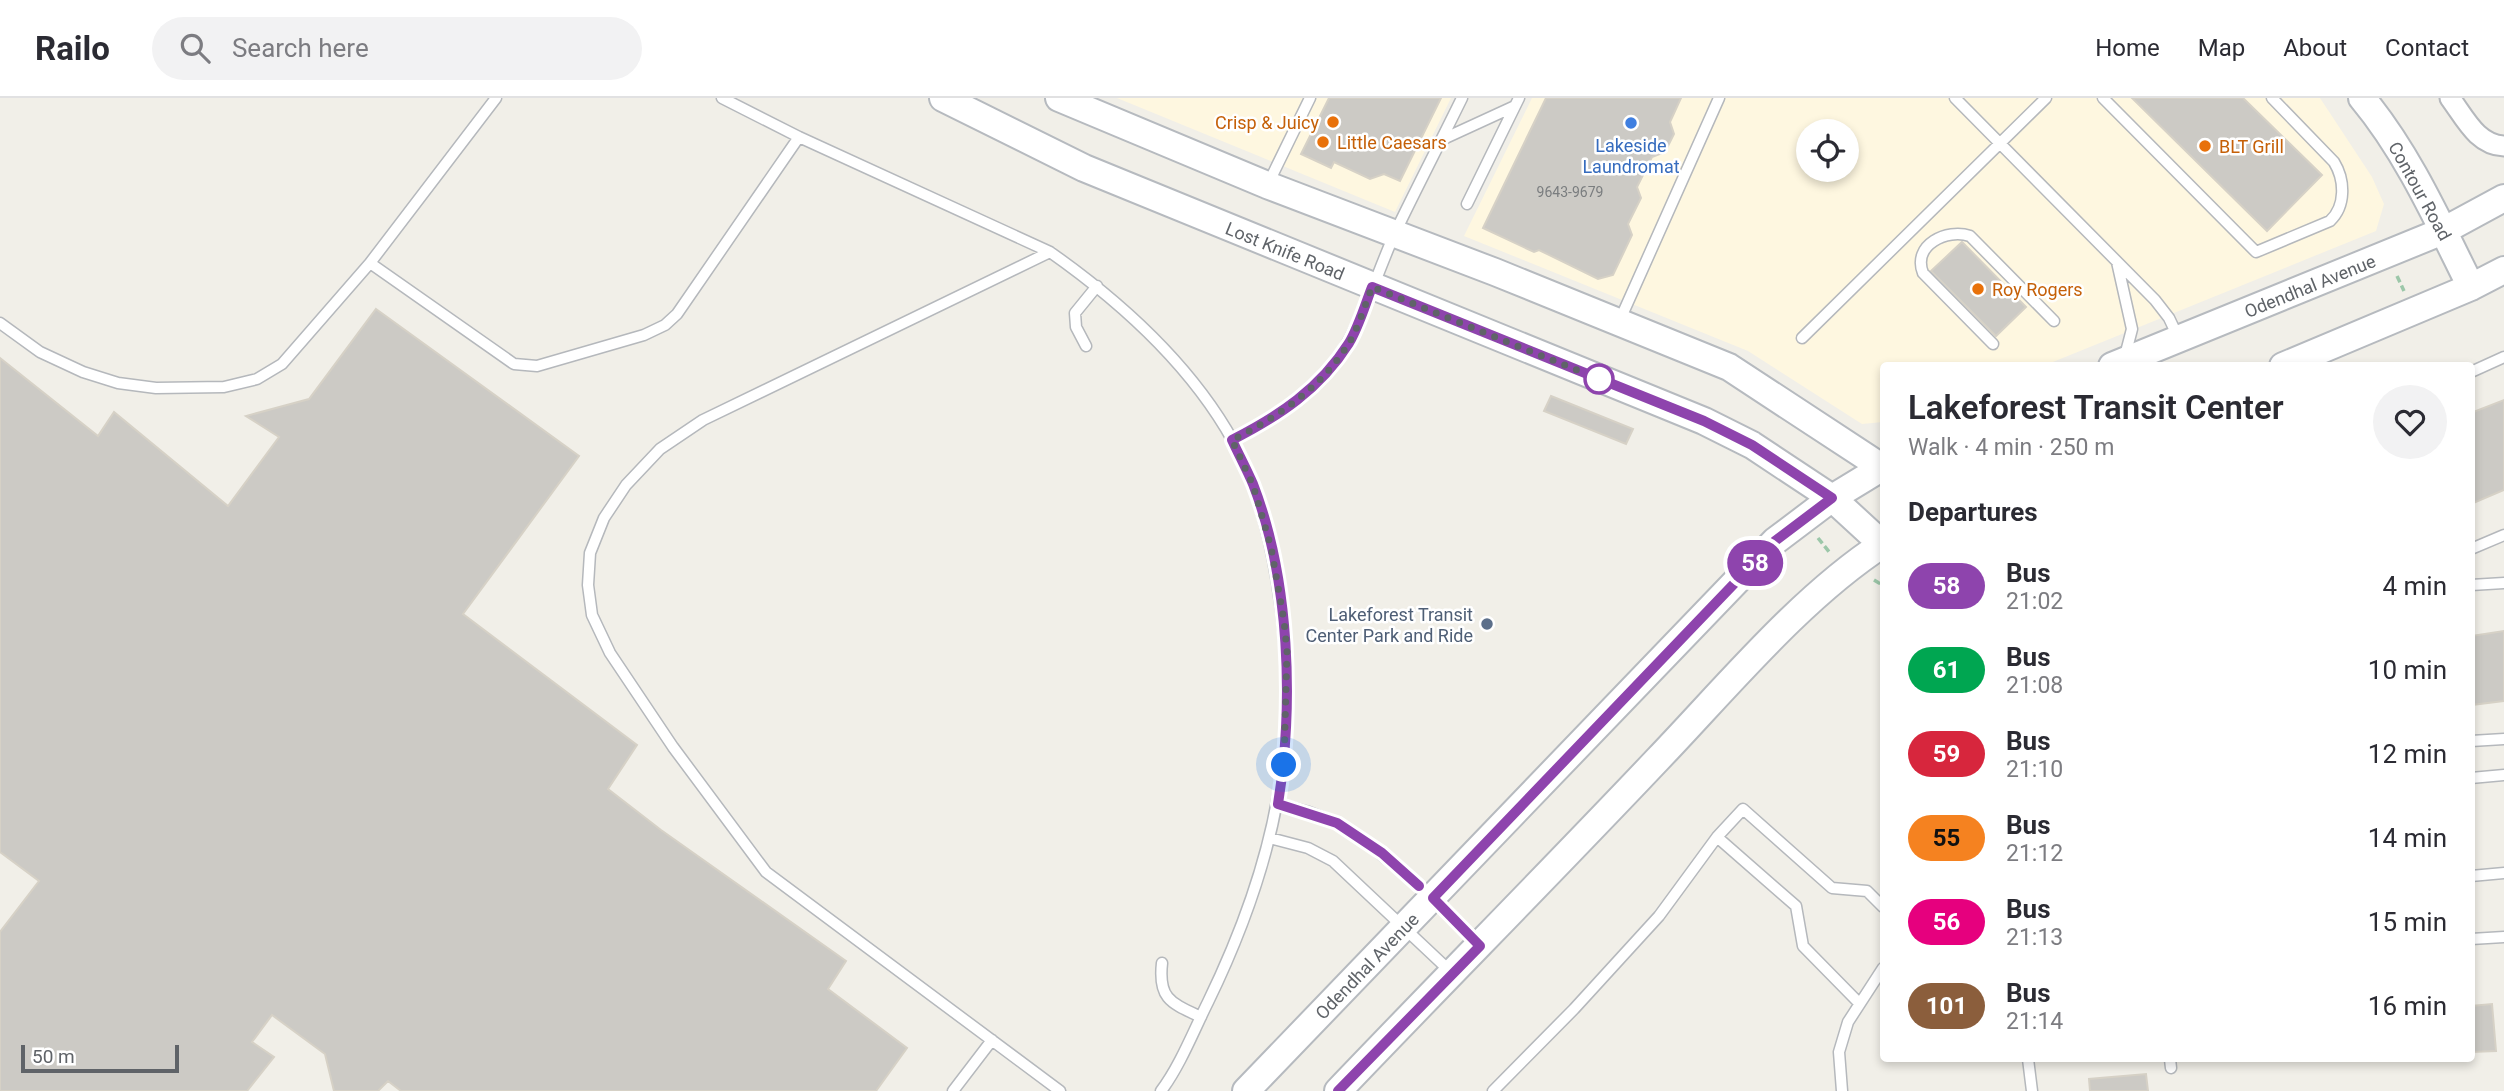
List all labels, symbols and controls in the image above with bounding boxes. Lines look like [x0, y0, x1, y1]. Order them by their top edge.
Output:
search box [152, 17, 642, 80]
text: Railo [35, 29, 110, 68]
icon: search [176, 29, 214, 67]
text: Search here [232, 33, 369, 63]
text: Home [2095, 34, 2160, 62]
text: Map [2198, 34, 2245, 62]
text: About [2283, 34, 2347, 62]
text: Contact [2385, 34, 2469, 62]
place label: Crisp & Juicy [1215, 112, 1319, 133]
marker: Crisp & Juicy [1325, 114, 1341, 130]
marker: Lakeside Laundromat [1623, 115, 1639, 131]
map controls [1796, 119, 1859, 182]
button: locate [1796, 119, 1859, 182]
place label: Little Caesars [1337, 132, 1447, 153]
marker: Little Caesars [1315, 134, 1331, 150]
place label: Lakeside Laundromat [1582, 135, 1680, 177]
place label: BLT Grill [2219, 136, 2284, 157]
marker: BLT Grill [2197, 138, 2213, 154]
street label: Contour Road [2384, 138, 2456, 244]
house number: 9643-9679 [1537, 184, 1603, 200]
street label: Lost Knife Road [1222, 218, 1348, 284]
street label: Odendhal Avenue [2241, 250, 2379, 322]
place label: Roy Rogers [1992, 279, 2083, 300]
marker: Roy Rogers [1970, 281, 1986, 297]
unlabelled marker [1584, 364, 1614, 394]
button: heart [2373, 385, 2447, 459]
text: Lakeforest Transit Center [1908, 388, 2284, 427]
text: Walk · 4 min · 250 m [1908, 434, 2114, 461]
text: Departures [1908, 497, 2038, 527]
line badge: 58 [1724, 540, 1786, 586]
text: 58 [1741, 549, 1769, 577]
text: Bus [2006, 558, 2051, 588]
text: 4 min [2382, 571, 2447, 601]
text: 58 [1933, 572, 1960, 600]
text: 21:02 [2006, 588, 2063, 615]
place label: Lakeforest Transit Center Park and Ride [1306, 604, 1473, 646]
marker: Lakeforest Transit Center Park and Ride [1479, 616, 1495, 632]
text: Bus [2006, 642, 2051, 672]
text: 10 min [2368, 655, 2447, 685]
text: 61 [1933, 656, 1960, 684]
text: 21:08 [2006, 672, 2063, 699]
text: Bus [2006, 726, 2051, 756]
text: 12 min [2368, 739, 2447, 769]
text: 59 [1933, 740, 1960, 768]
your location [1266, 747, 1301, 782]
text: 21:10 [2006, 756, 2063, 783]
text: Bus [2006, 810, 2051, 840]
text: 14 min [2368, 823, 2447, 853]
text: 55 [1933, 824, 1960, 852]
text: 21:12 [2006, 840, 2063, 867]
text: Bus [2006, 894, 2051, 924]
text: 15 min [2368, 907, 2447, 937]
street label: Odendhal Avenue [1311, 908, 1423, 1024]
text: 56 [1933, 908, 1960, 936]
text: 21:13 [2006, 924, 2063, 951]
text: Bus [2006, 978, 2051, 1008]
text: 16 min [2368, 991, 2447, 1021]
text: 101 [1926, 992, 1967, 1020]
text: 21:14 [2006, 1008, 2063, 1035]
scale bar [21, 1042, 178, 1074]
text: 50 m [32, 1045, 75, 1068]

